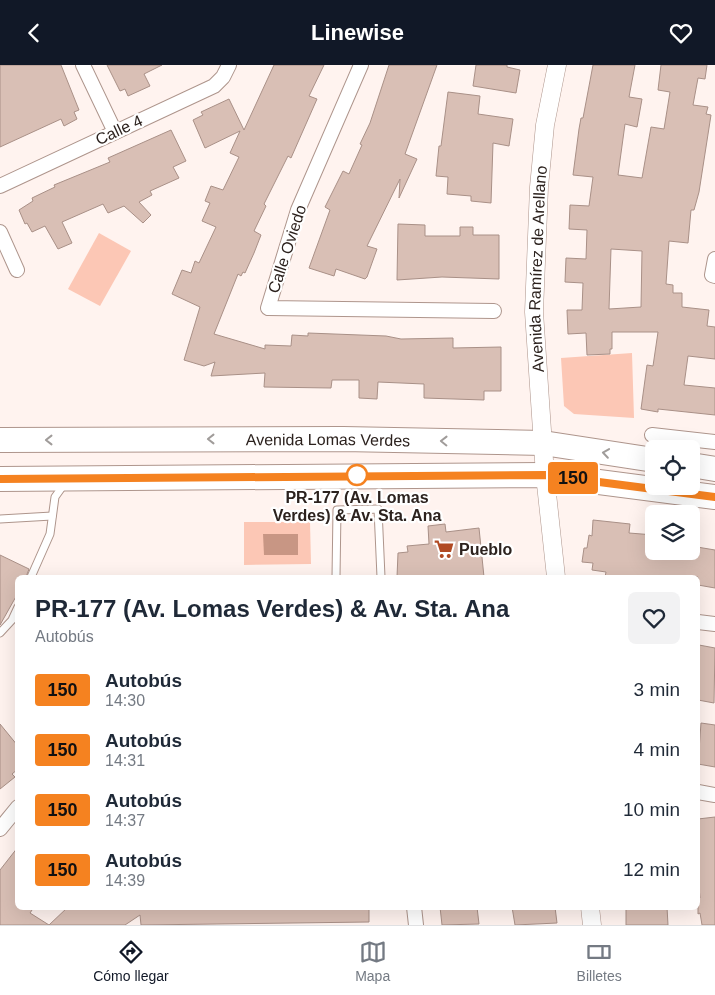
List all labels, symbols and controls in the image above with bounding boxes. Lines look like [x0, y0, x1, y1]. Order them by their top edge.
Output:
icon: back [20, 19, 48, 47]
icon: heart [667, 19, 695, 47]
text: Linewise [311, 20, 404, 45]
street label: Calle 4 [93, 112, 145, 148]
street label: Avenida Ramírez de Arellano [525, 165, 550, 373]
street label: Calle Oviedo [265, 203, 309, 295]
street label: Avenida Lomas Verdes [246, 430, 410, 449]
one-way arrow [207, 434, 215, 444]
one-way arrow [45, 435, 52, 445]
one-way arrow [439, 436, 447, 446]
map controls [645, 440, 700, 560]
button: locate [645, 440, 700, 495]
one-way arrow [601, 448, 610, 458]
line badge: 150 [544, 462, 602, 494]
marker: PR-177 (Av. Lomas Verdes) & Av. Sta. Ana [346, 464, 368, 486]
text: 150 [558, 468, 588, 488]
place label: PR-177 (Av. Lomas Verdes) & Av. Sta. Ana [273, 489, 441, 524]
button: layers [645, 505, 700, 560]
supermarket icon: Pueblo [433, 538, 455, 560]
place label: Pueblo [459, 541, 513, 558]
button: heart [628, 592, 680, 644]
text: PR-177 (Av. Lomas Verdes) & Av. Sta. Ana [35, 595, 509, 622]
text: Autobús [35, 628, 94, 645]
text: Autobús [105, 670, 182, 691]
text: 3 min [634, 679, 680, 700]
text: 150 [47, 680, 78, 700]
text: 14:30 [105, 692, 145, 709]
text: Autobús [105, 730, 182, 751]
text: 4 min [634, 739, 680, 760]
text: 150 [47, 740, 78, 760]
text: 14:31 [105, 752, 145, 769]
text: Autobús [105, 790, 182, 811]
text: 10 min [623, 799, 680, 820]
text: 150 [47, 800, 78, 820]
text: 14:37 [105, 812, 145, 829]
text: Autobús [105, 850, 182, 871]
text: 12 min [623, 859, 680, 880]
text: 150 [47, 860, 78, 880]
text: 14:39 [105, 872, 145, 889]
tab: Cómo llegar [93, 938, 169, 984]
tab: Mapa [355, 938, 390, 984]
tab: Billetes [577, 938, 622, 984]

